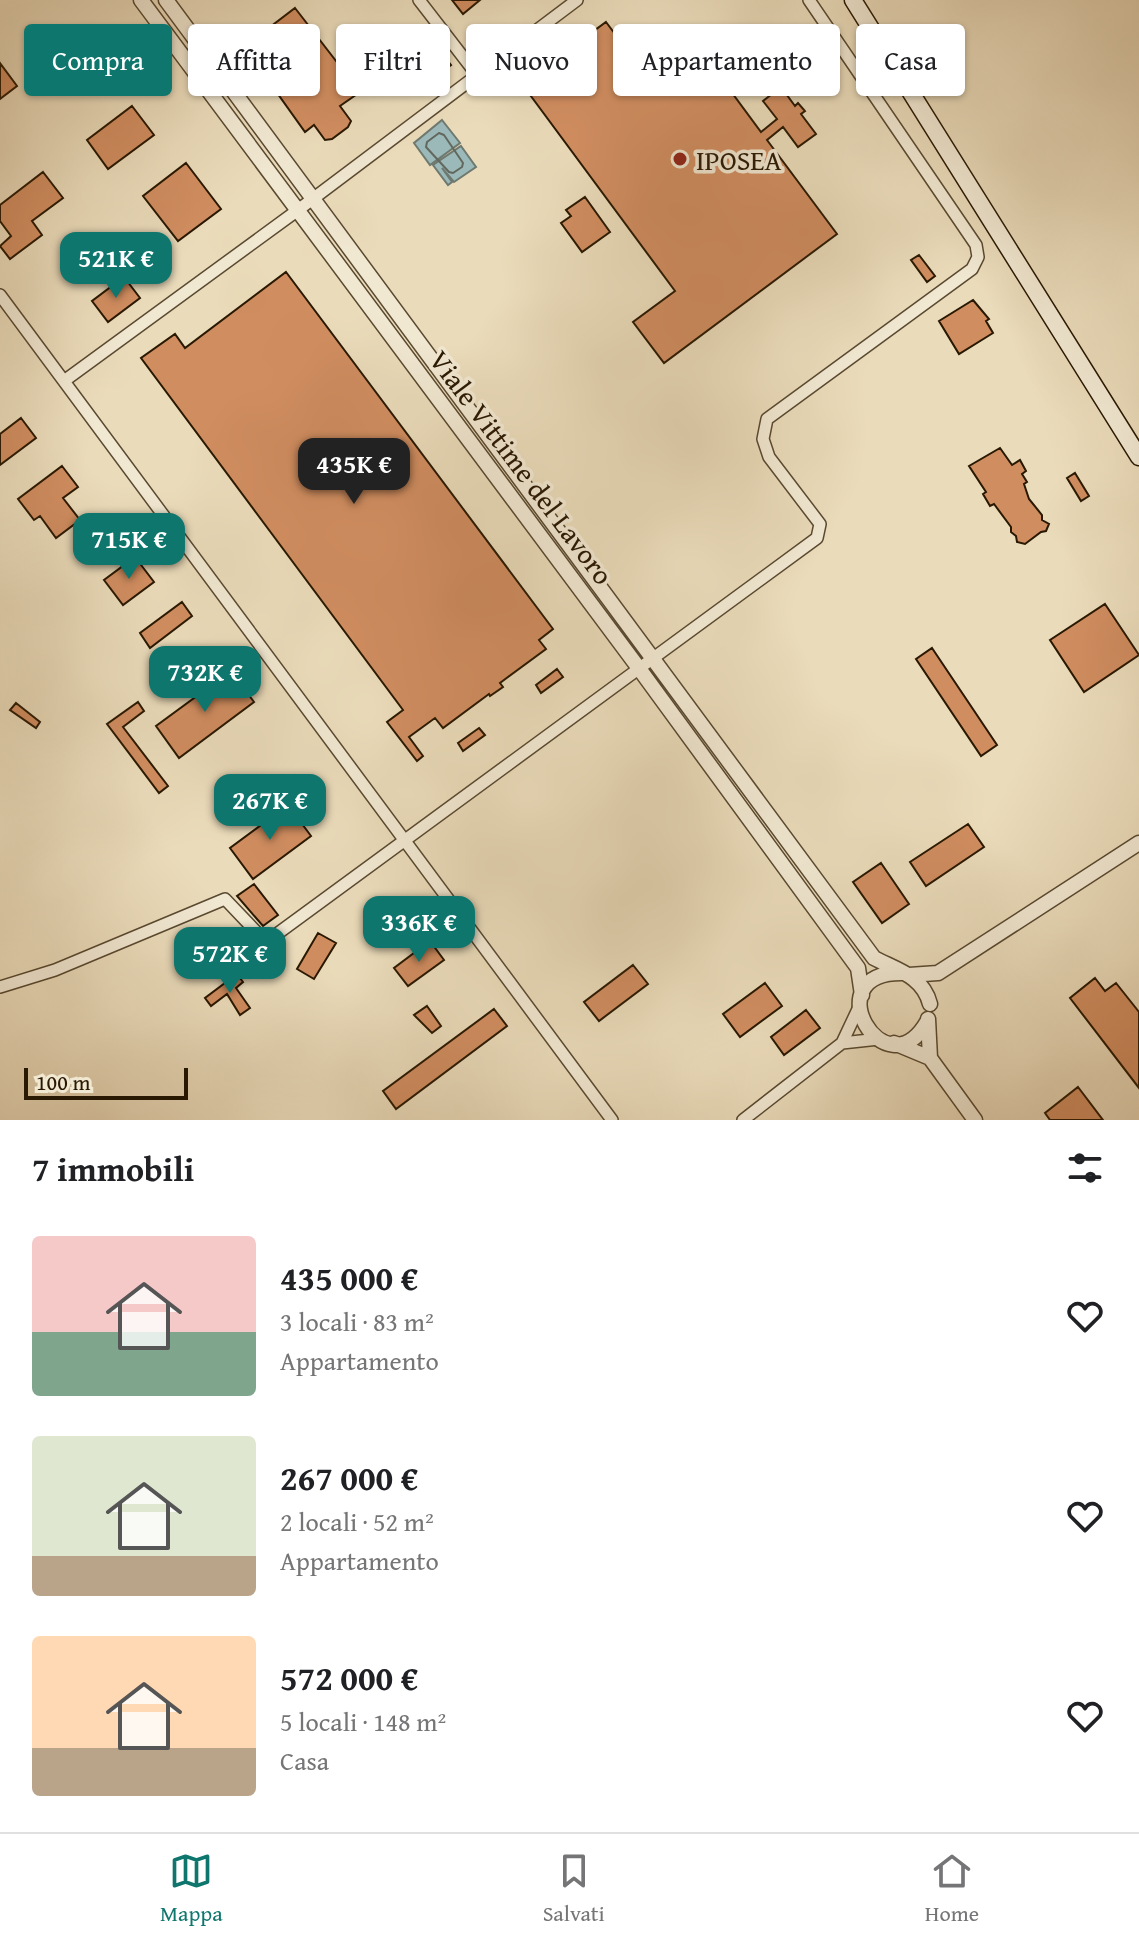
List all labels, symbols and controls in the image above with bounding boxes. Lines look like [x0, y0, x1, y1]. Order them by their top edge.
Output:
chip: Compra [24, 24, 172, 96]
chip: Affitta [188, 24, 320, 96]
chip: Filtri [336, 24, 450, 96]
chip: Nuovo [466, 24, 597, 96]
chip: Appartamento [613, 24, 840, 96]
chip: Casa [856, 24, 965, 96]
place label: IPOSEA [696, 139, 782, 180]
marker: IPOSEA [671, 150, 689, 168]
pin: 521K € [51, 232, 181, 300]
text: 521K € [78, 238, 154, 277]
street label: Viale Vittime del Lavoro [420, 341, 624, 593]
pin: 435K € [289, 438, 419, 506]
text: 435K € [316, 444, 392, 483]
pin: 715K € [64, 513, 194, 581]
text: 715K € [91, 519, 167, 558]
pin: 732K € [140, 646, 270, 714]
text: 732K € [167, 652, 243, 691]
pin: 267K € [205, 774, 335, 842]
text: 267K € [232, 780, 308, 819]
pin: 336K € [354, 896, 484, 964]
text: 336K € [381, 902, 457, 941]
pin: 572K € [165, 927, 295, 995]
text: 572K € [192, 933, 268, 972]
scale bar [24, 1064, 188, 1100]
text: 100 m [36, 1066, 91, 1098]
text: 7 immobili [32, 1144, 194, 1193]
icon: filters [1063, 1146, 1107, 1190]
text: 435 000 € [280, 1253, 418, 1302]
icon: home [96, 1268, 192, 1364]
icon: heart [1063, 1294, 1107, 1338]
text: 3 locali · 83 m² [280, 1302, 434, 1341]
text: Appartamento [280, 1341, 439, 1380]
text: 267 000 € [280, 1453, 418, 1502]
icon: home [96, 1468, 192, 1564]
icon: heart [1063, 1494, 1107, 1538]
text: 2 locali · 52 m² [280, 1502, 434, 1541]
text: Appartamento [280, 1541, 439, 1580]
text: 572 000 € [280, 1653, 418, 1702]
icon: home [96, 1668, 192, 1764]
icon: heart [1063, 1694, 1107, 1738]
text: 5 locali · 148 m² [280, 1702, 446, 1741]
text: Casa [280, 1741, 329, 1780]
tab: Mappa [160, 1849, 223, 1929]
tab: Salvati [543, 1849, 605, 1929]
tab: Home [925, 1849, 979, 1929]

